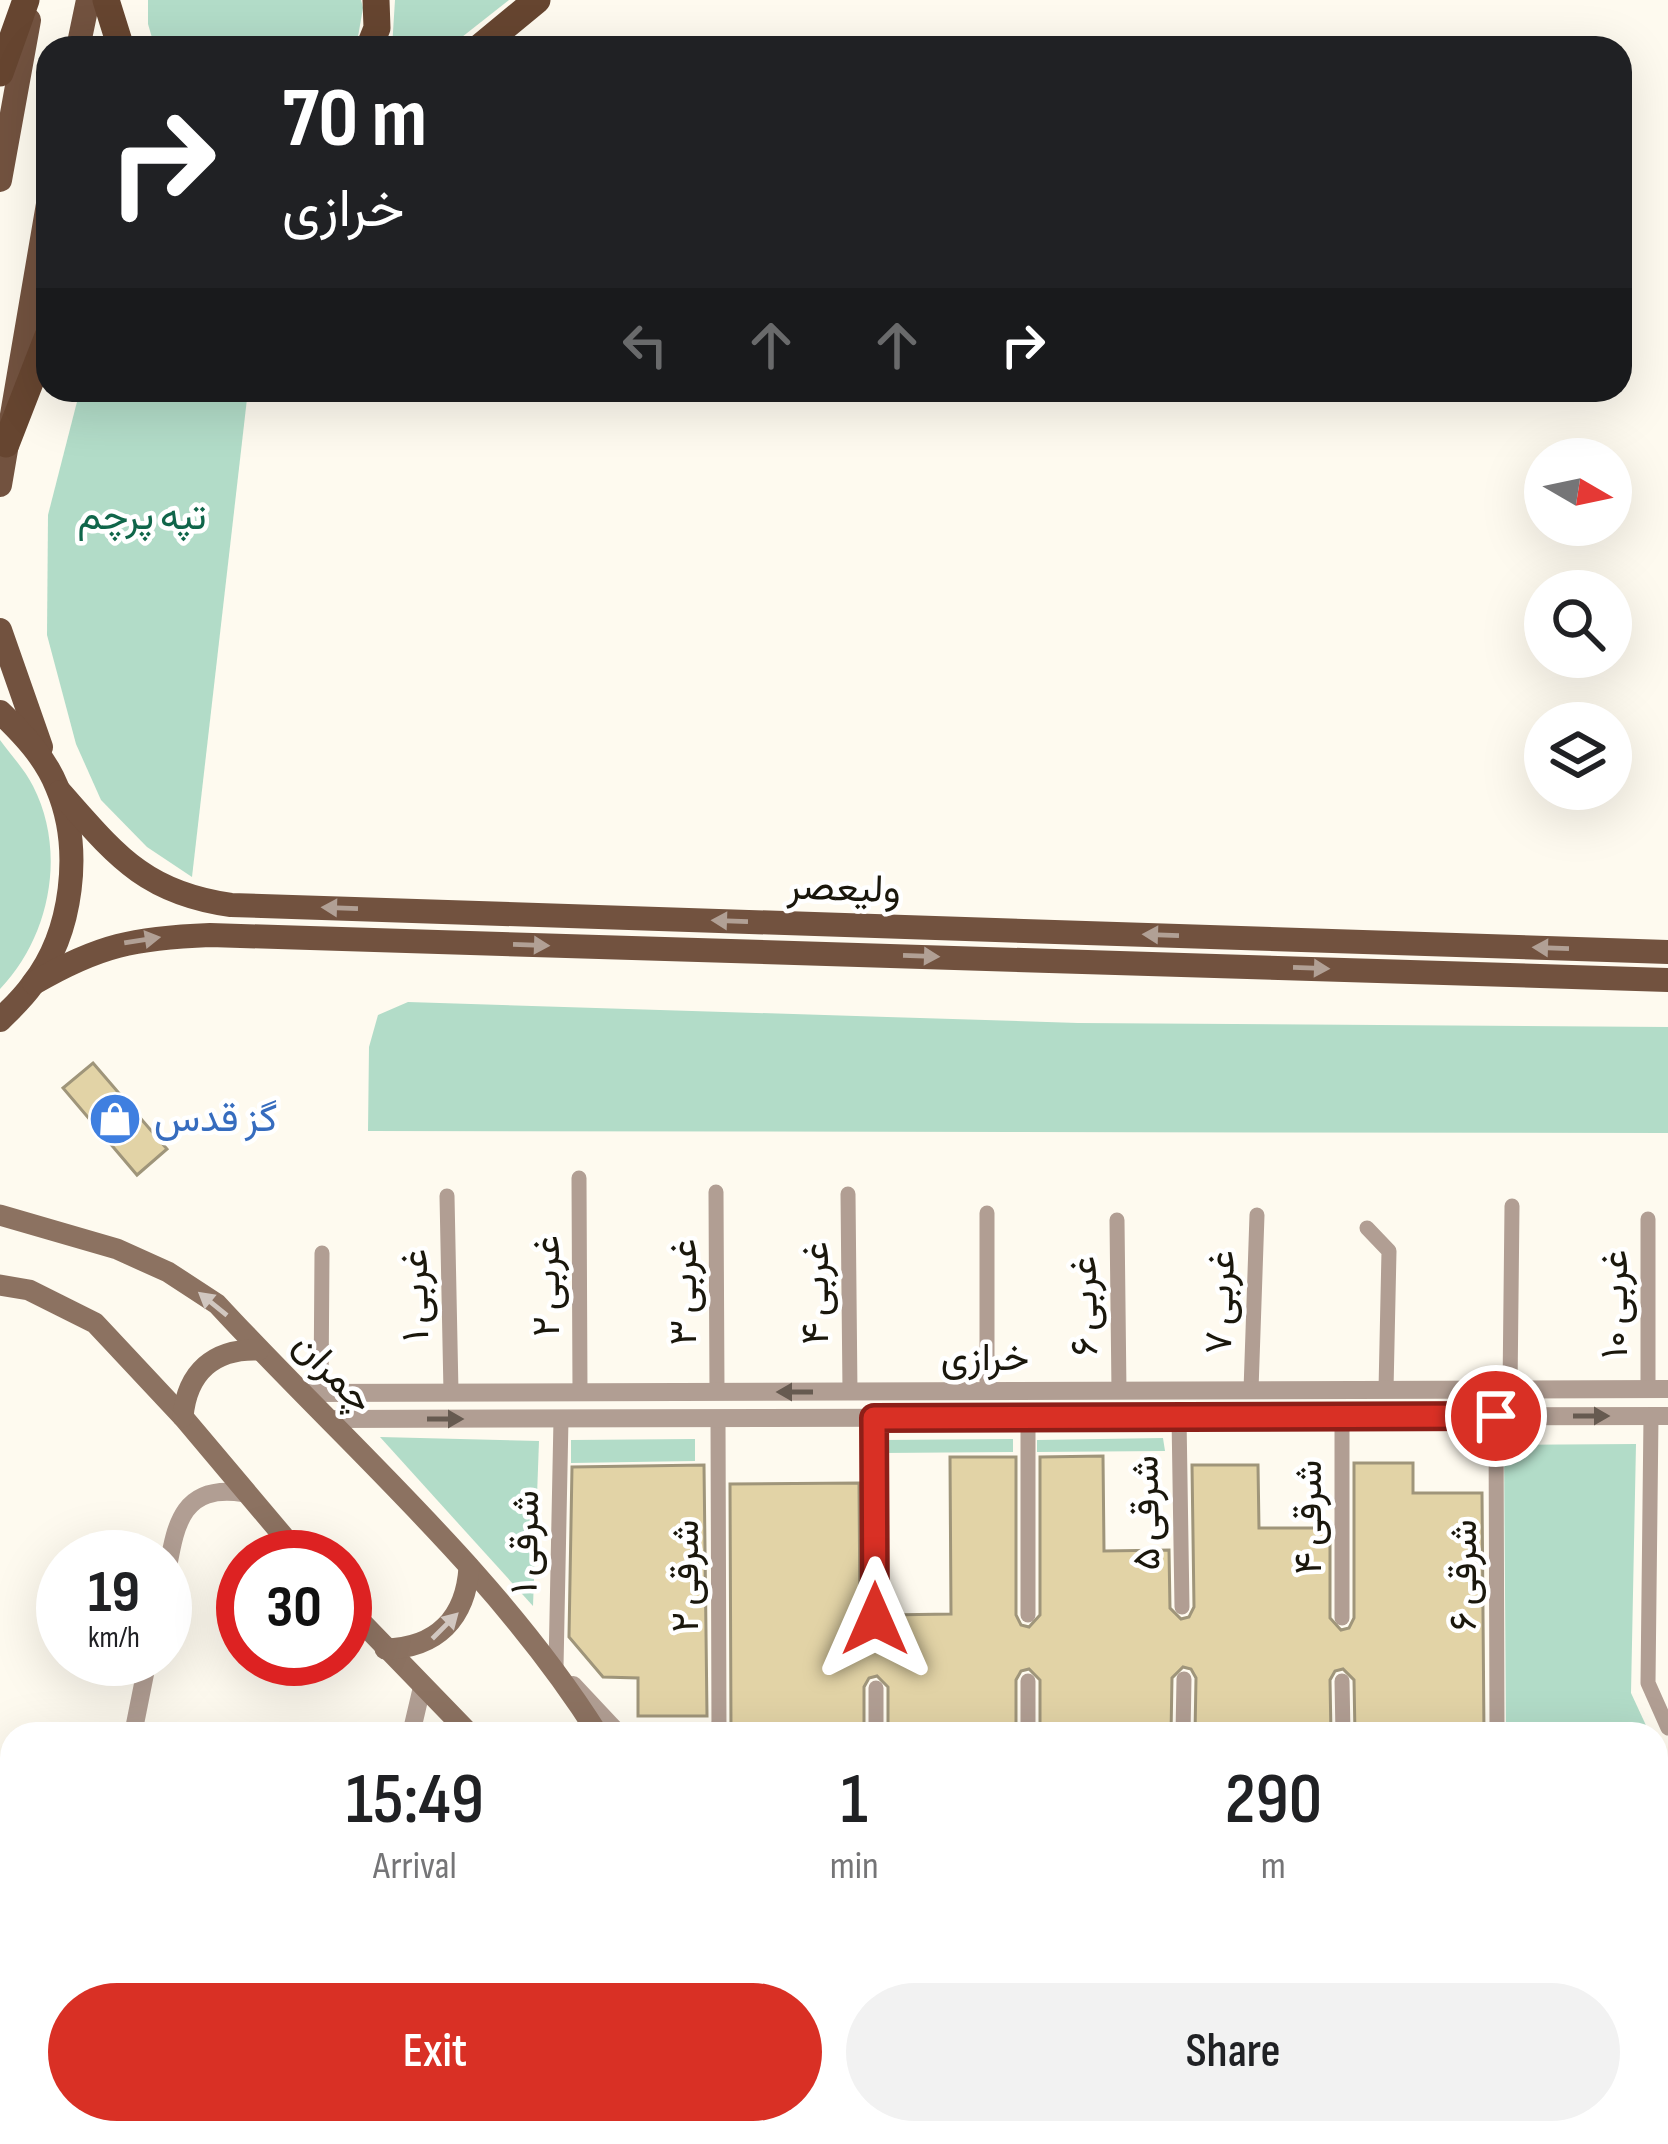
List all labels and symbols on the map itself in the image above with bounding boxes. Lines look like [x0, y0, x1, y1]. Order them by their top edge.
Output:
north arrow [1524, 438, 1632, 546]
park label: تپه پرچم [78, 494, 206, 542]
street label: ولیعصر [785, 863, 902, 914]
one-way arrow [320, 898, 358, 917]
one-way arrow [710, 911, 748, 930]
one-way arrow [1141, 926, 1179, 945]
one-way arrow [124, 930, 161, 949]
one-way arrow [513, 935, 551, 954]
one-way arrow [1531, 938, 1569, 957]
one-way arrow [903, 947, 941, 966]
one-way arrow [1293, 959, 1331, 978]
shop icon: گز قدس [87, 1091, 143, 1147]
place label: گز قدس [154, 1096, 277, 1143]
street label: ۲ غربی [524, 1235, 571, 1337]
street label: ۳ غربی [661, 1239, 708, 1345]
street label: ۴ غربی [793, 1241, 840, 1345]
street label: ۱ غربی [392, 1248, 440, 1342]
street label: ۷ غربی [1196, 1249, 1246, 1355]
street label: ۱۰ غربی [1592, 1250, 1639, 1358]
street label: ۶ غربی [1061, 1256, 1109, 1356]
one-way arrow [198, 1292, 229, 1317]
street label: چمران [282, 1322, 383, 1425]
street label: خرازی [941, 1335, 1029, 1382]
pin [1445, 1365, 1547, 1467]
one-way arrow [775, 1382, 813, 1402]
one-way arrow [1573, 1406, 1611, 1426]
one-way arrow [427, 1409, 465, 1429]
street label: ۵ شرقی [1122, 1455, 1172, 1571]
street label: ۴ شرقی [1286, 1460, 1333, 1574]
street label: ۱ شرقی [502, 1490, 550, 1594]
street label: ۶ شرقی [1441, 1519, 1488, 1631]
street label: ۲ شرقی [663, 1520, 710, 1632]
speed limit sign: 30 [216, 1530, 372, 1686]
position arrow [812, 1556, 938, 1682]
one-way arrow [430, 1612, 458, 1641]

